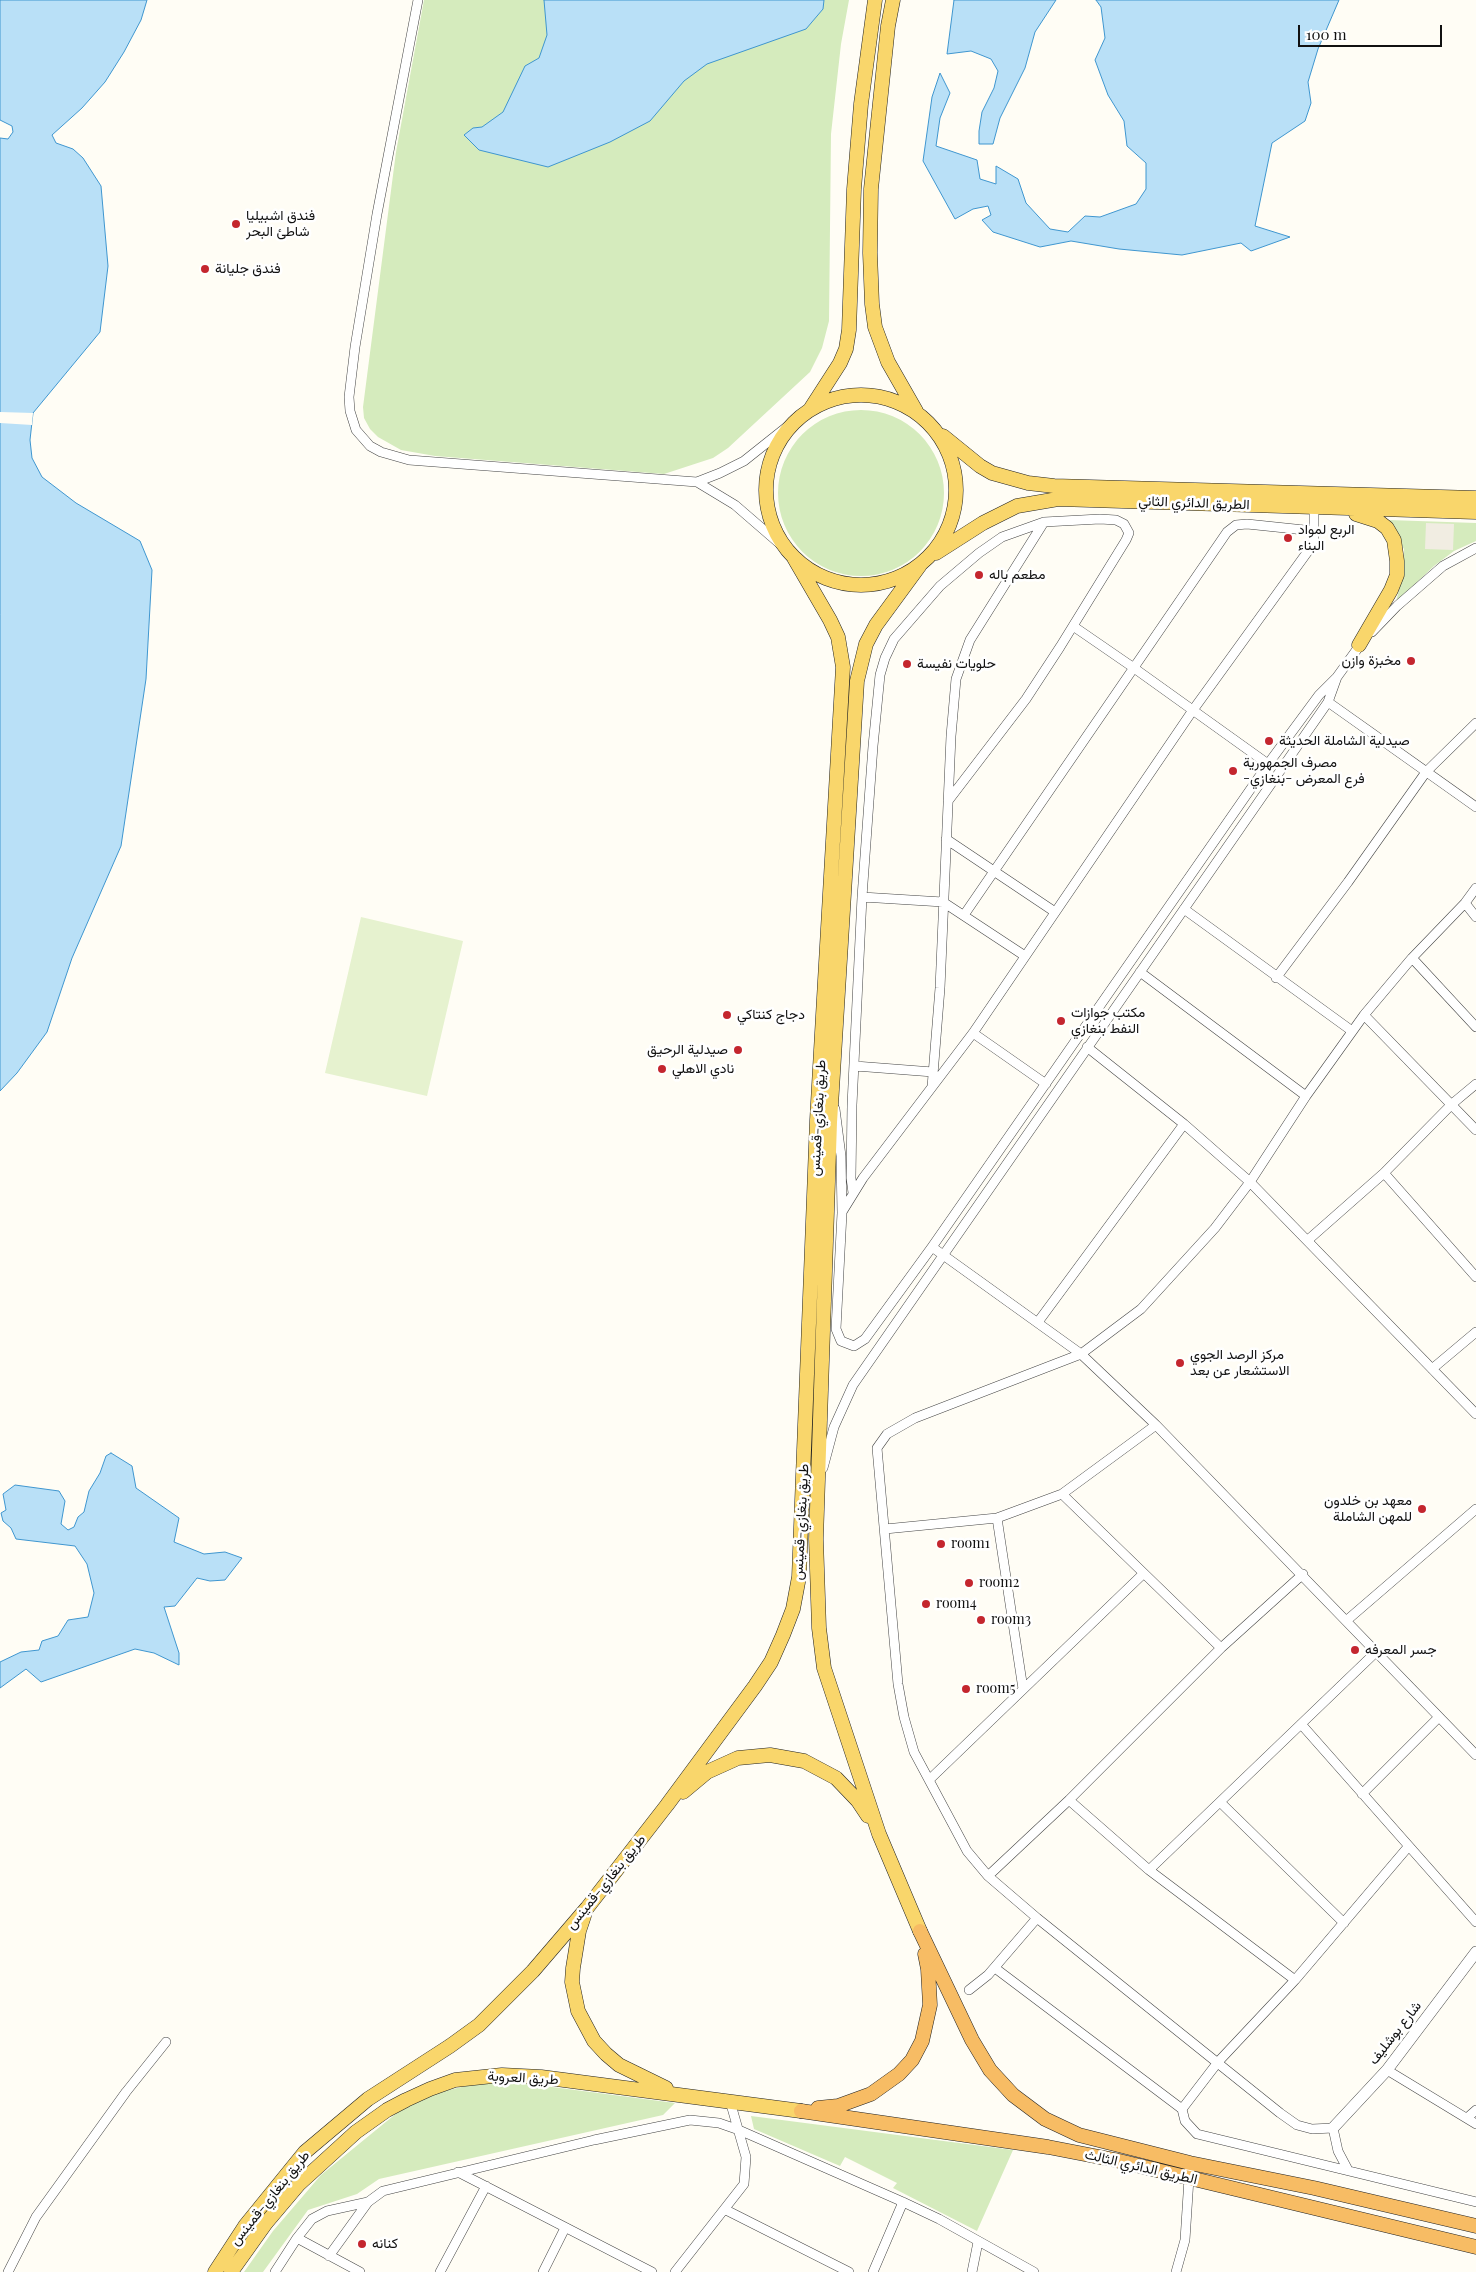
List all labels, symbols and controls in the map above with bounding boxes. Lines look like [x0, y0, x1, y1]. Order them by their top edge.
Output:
scale bar [1301, 15, 1445, 47]
text: 100 m [1306, 24, 1347, 44]
place label: فندق اشبيليا شاطئ البحر [246, 208, 315, 240]
marker: فندق اشبيليا شاطئ البحر [230, 218, 242, 230]
place label: فندق جليانة [215, 261, 281, 277]
marker: فندق جليانة [199, 263, 211, 275]
street label: الطريق الدائري الثاني [1138, 493, 1250, 513]
place label: الربع لمواد البناء [1298, 522, 1355, 554]
marker: الربع لمواد البناء [1282, 532, 1294, 544]
place label: مطعم باله [989, 567, 1045, 583]
marker: مطعم باله [973, 569, 985, 581]
place label: مخبزة وازن [1341, 653, 1401, 669]
marker: مخبزة وازن [1405, 655, 1417, 667]
place label: حلويات نفيسة [917, 656, 996, 672]
marker: حلويات نفيسة [901, 658, 913, 670]
place label: صيدلية الشاملة الحديثة [1279, 733, 1410, 749]
marker: صيدلية الشاملة الحديثة [1263, 735, 1275, 747]
place label: مصرف الجمهورية -فرع المعرض -بنغازي [1243, 755, 1365, 788]
marker: مصرف الجمهورية -فرع المعرض -بنغازي [1227, 765, 1239, 777]
place label: مكتب جوازات النفط بنغازي [1071, 1005, 1145, 1038]
place label: دجاج كنتاكي [737, 1007, 805, 1023]
marker: دجاج كنتاكي [721, 1009, 733, 1021]
marker: مكتب جوازات النفط بنغازي [1055, 1015, 1067, 1027]
place label: صيدلية الرحيق [647, 1042, 728, 1058]
marker: صيدلية الرحيق [732, 1044, 744, 1056]
street label: طريق بنغازي-قمينس [807, 1059, 829, 1177]
place label: نادي الاهلي [672, 1061, 734, 1077]
marker: نادي الاهلي [656, 1063, 668, 1075]
place label: مركز الرصد الجوي الاستشعار عن بعد [1190, 1347, 1290, 1380]
marker: مركز الرصد الجوي الاستشعار عن بعد [1174, 1357, 1186, 1369]
street label: طريق بنغازي-قمينس [790, 1463, 812, 1581]
place label: معهد بن خلدون للمهن الشاملة [1324, 1493, 1412, 1525]
marker: معهد بن خلدون للمهن الشاملة [1416, 1503, 1428, 1515]
place label: room1 [951, 1536, 990, 1552]
marker: room1 [935, 1538, 947, 1550]
place label: room2 [979, 1575, 1019, 1591]
marker: room2 [963, 1577, 975, 1589]
place label: room4 [936, 1596, 977, 1612]
marker: room4 [920, 1598, 932, 1610]
place label: room3 [991, 1612, 1031, 1628]
marker: room3 [975, 1614, 987, 1626]
place label: جسر المعرفه [1365, 1642, 1437, 1658]
marker: جسر المعرفه [1349, 1644, 1361, 1656]
place label: room5 [976, 1681, 1016, 1697]
marker: room5 [960, 1683, 972, 1695]
street label: طريق بنغازي-قمينس [563, 1831, 649, 1933]
street label: شارع بوشليف [1365, 1998, 1425, 2068]
street label: طريق العروبة [487, 2068, 559, 2088]
street label: الطريق الدائري الثالث [1083, 2146, 1199, 2188]
street label: طريق بنغازي-قمينس [227, 2147, 313, 2249]
place label: كنانه [372, 2236, 398, 2252]
marker: كنانه [356, 2238, 368, 2250]

